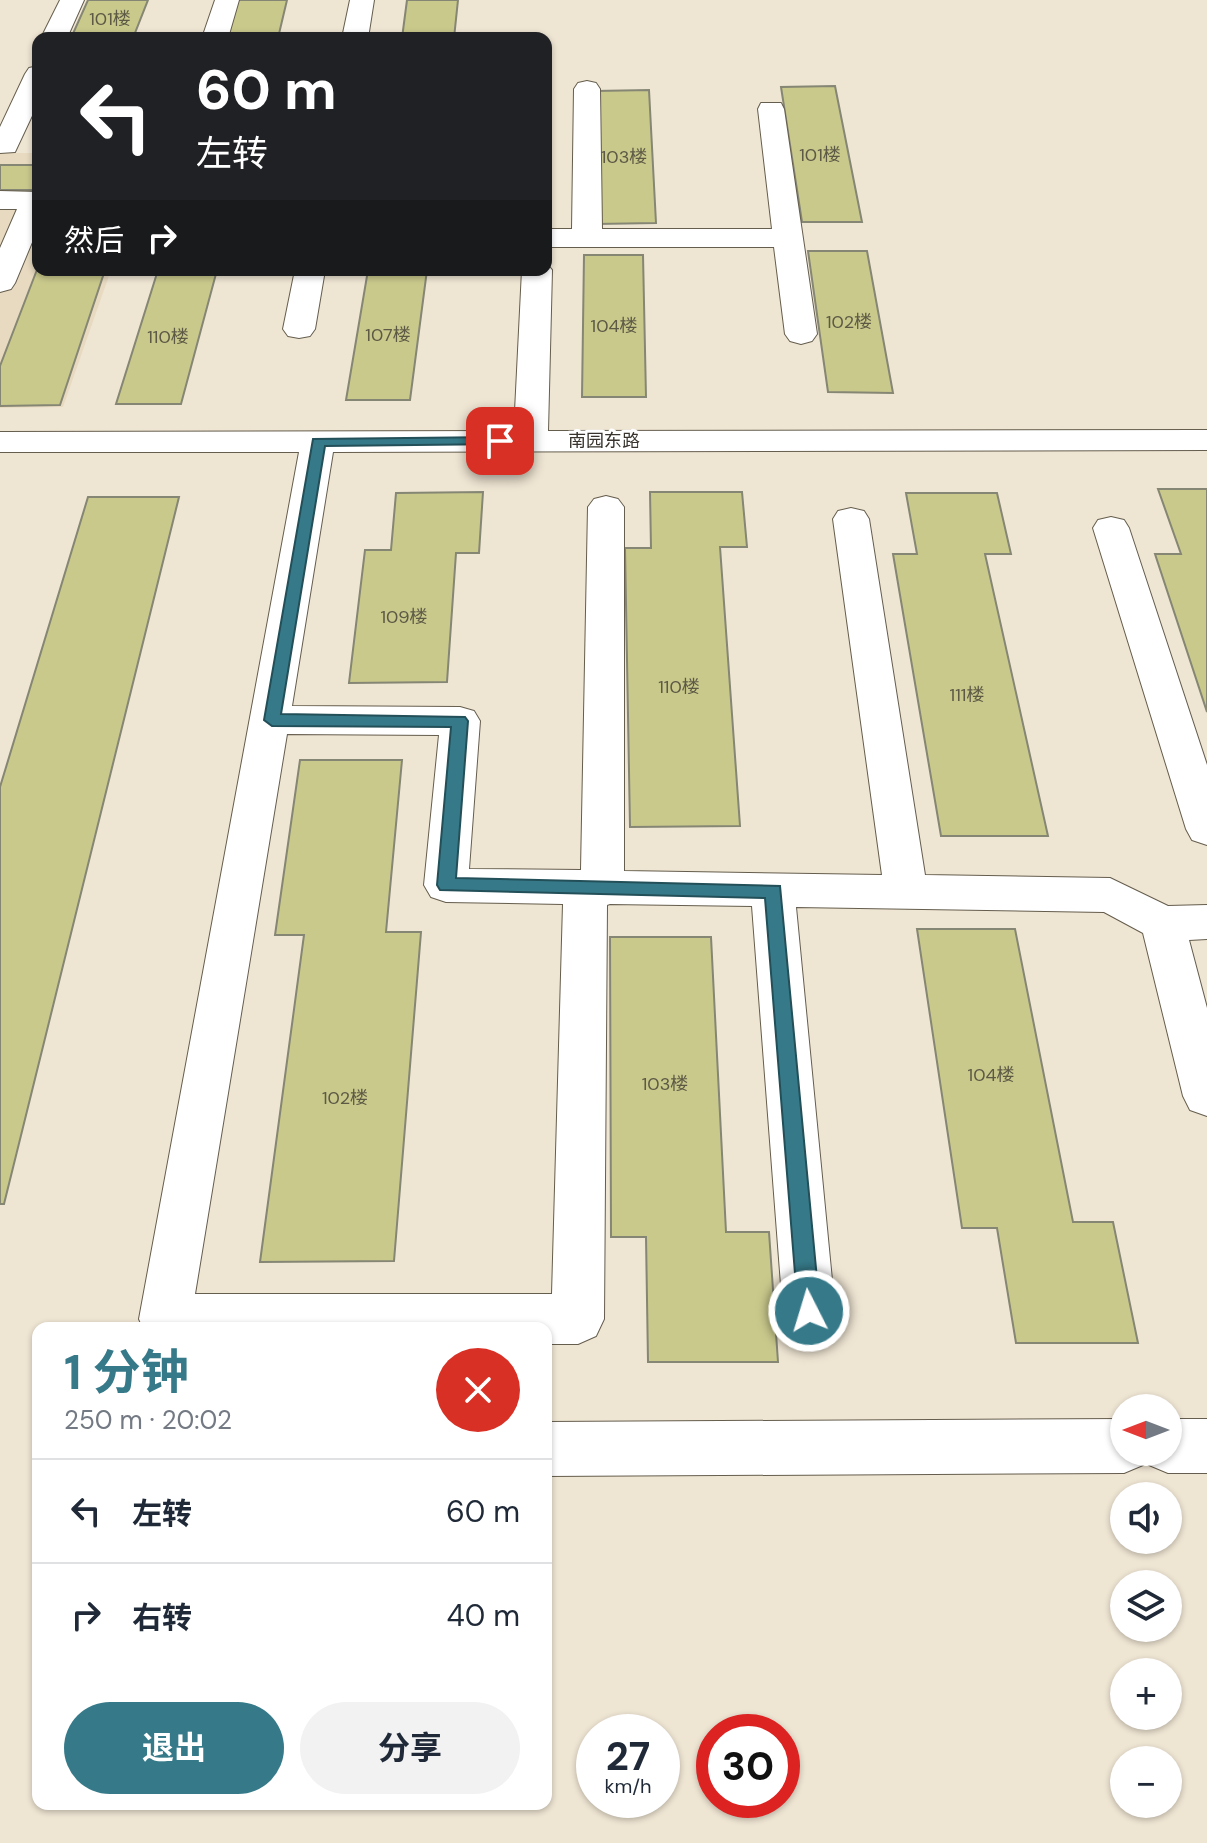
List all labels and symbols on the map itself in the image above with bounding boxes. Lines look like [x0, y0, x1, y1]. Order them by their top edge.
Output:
house number: 101楼 [89, 7, 131, 31]
house number: 101楼 [799, 143, 841, 167]
house number: 103楼 [601, 145, 647, 169]
house number: 102楼 [826, 310, 872, 334]
house number: 104楼 [591, 314, 637, 338]
house number: 107楼 [365, 323, 411, 347]
house number: 110楼 [147, 325, 189, 349]
pin [466, 407, 534, 475]
street label: 南园东路 [568, 429, 640, 453]
house number: 109楼 [380, 605, 428, 629]
house number: 110楼 [658, 675, 700, 699]
house number: 111楼 [950, 683, 984, 707]
house number: 104楼 [968, 1063, 1014, 1087]
house number: 103楼 [642, 1072, 688, 1096]
house number: 102楼 [322, 1086, 368, 1110]
position arrow [767, 1269, 851, 1353]
north arrow [1110, 1394, 1182, 1466]
speed limit sign: 30 [696, 1714, 800, 1818]

